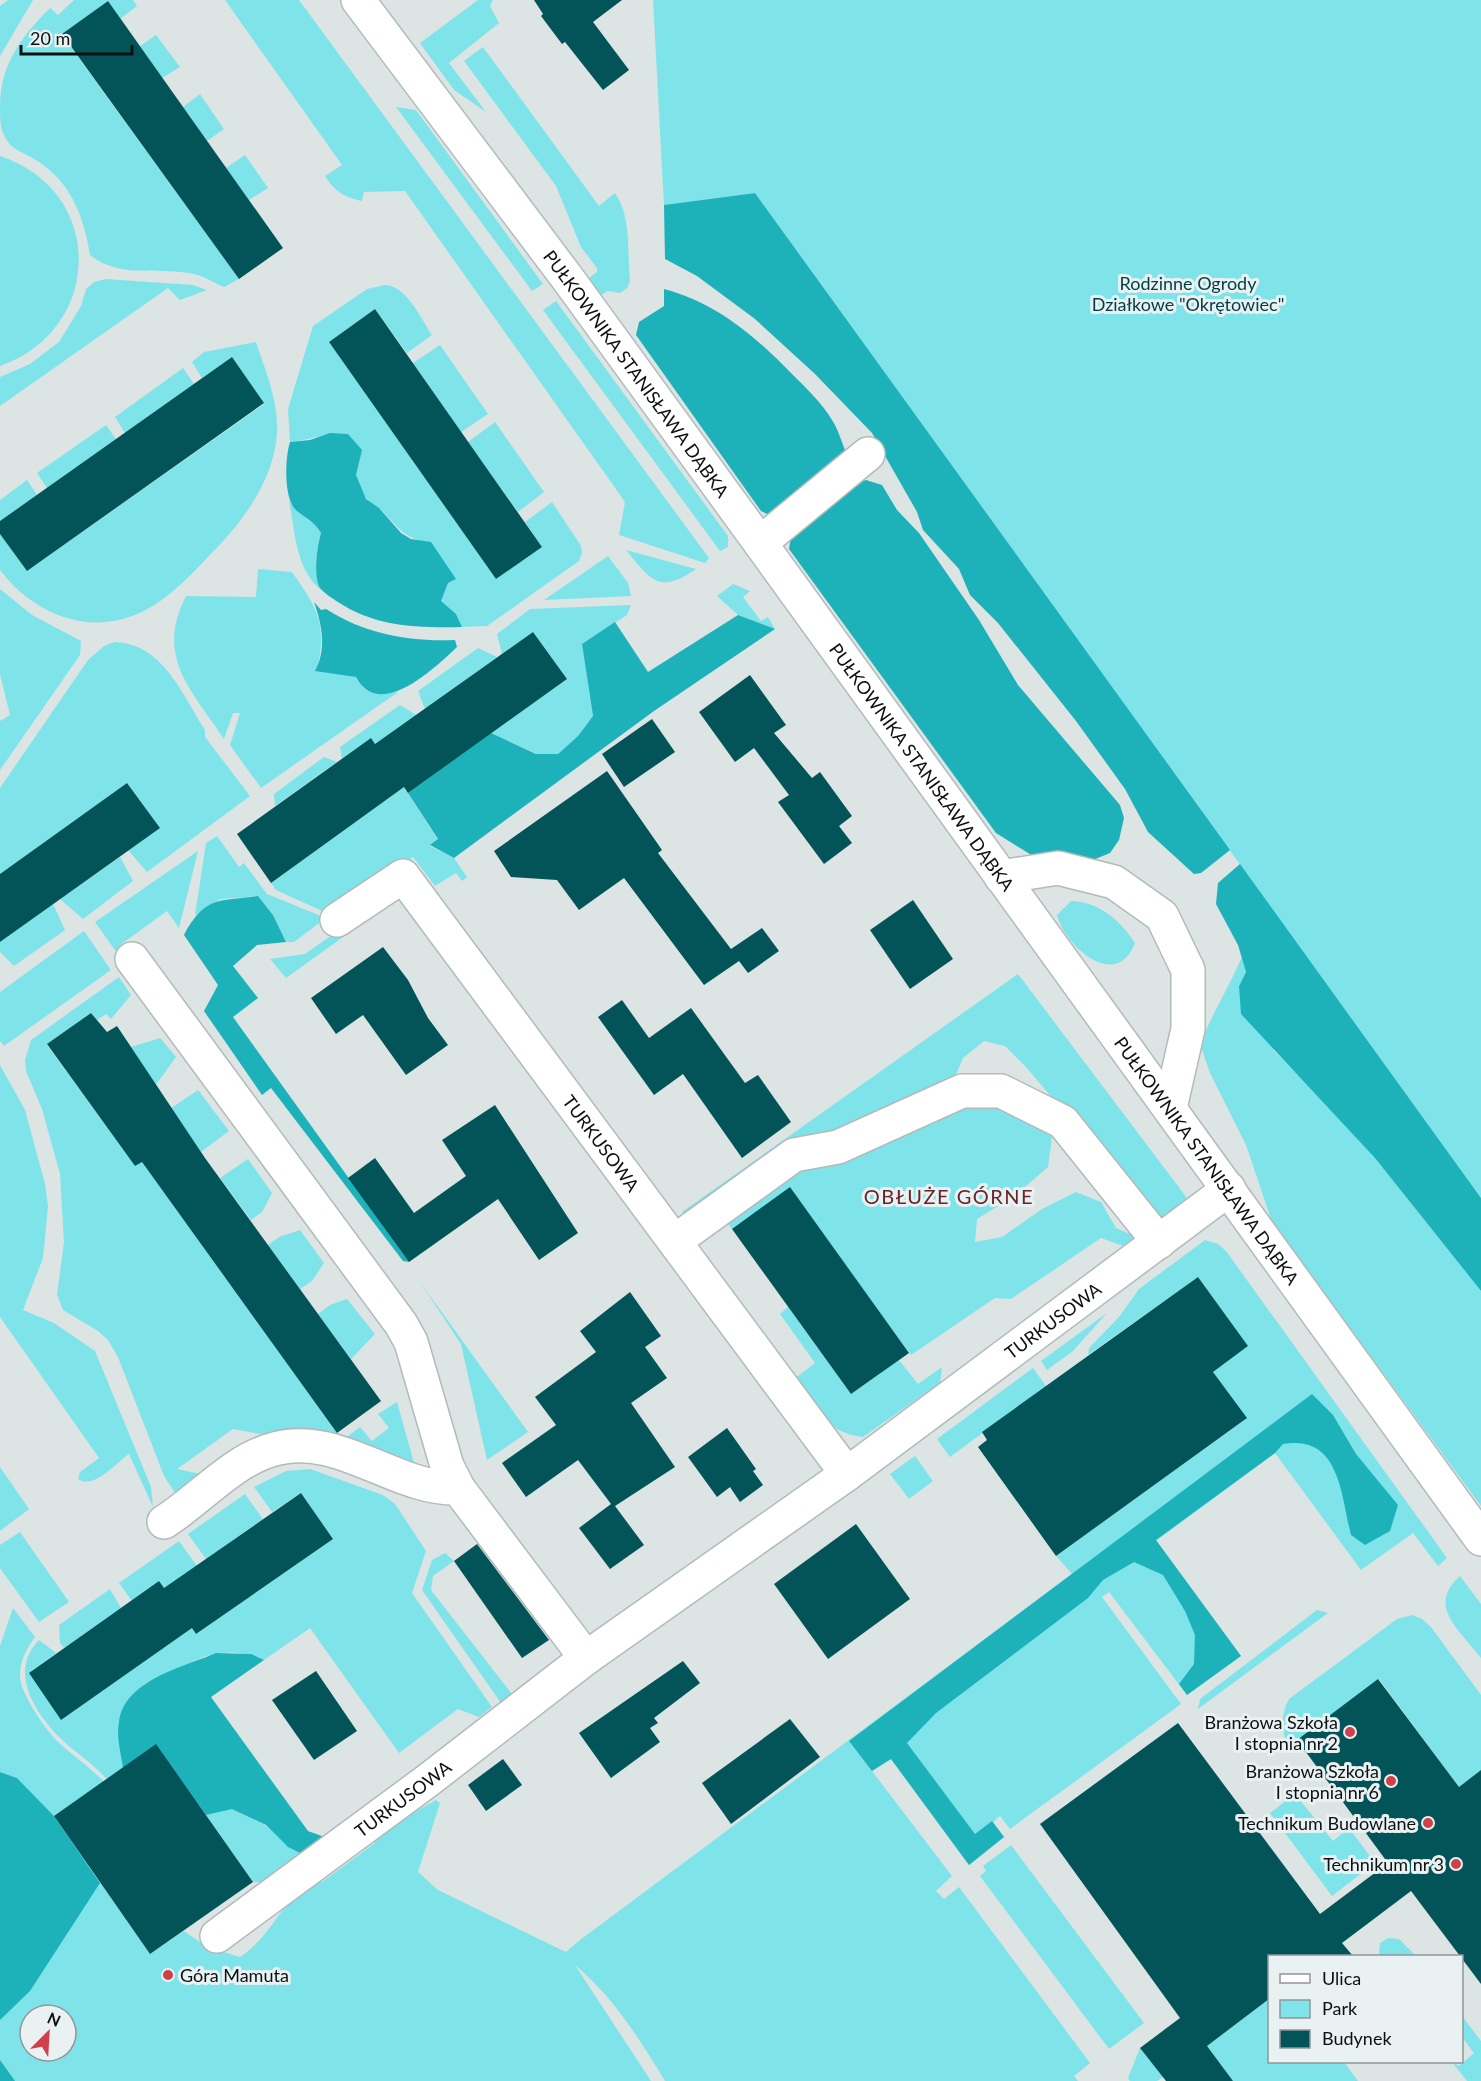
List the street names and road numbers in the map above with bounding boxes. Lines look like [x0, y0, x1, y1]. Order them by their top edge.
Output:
street label: PUŁKOWNIKA STANISŁAWA DĄBKA [539, 246, 734, 502]
street label: PUŁKOWNIKA STANISŁAWA DĄBKA [825, 639, 1020, 896]
street label: PUŁKOWNIKA STANISŁAWA DĄBKA [1110, 1032, 1305, 1289]
street label: TURKUSOWA [558, 1091, 645, 1196]
street label: TURKUSOWA [1000, 1277, 1106, 1364]
street label: TURKUSOWA [350, 1755, 456, 1842]

